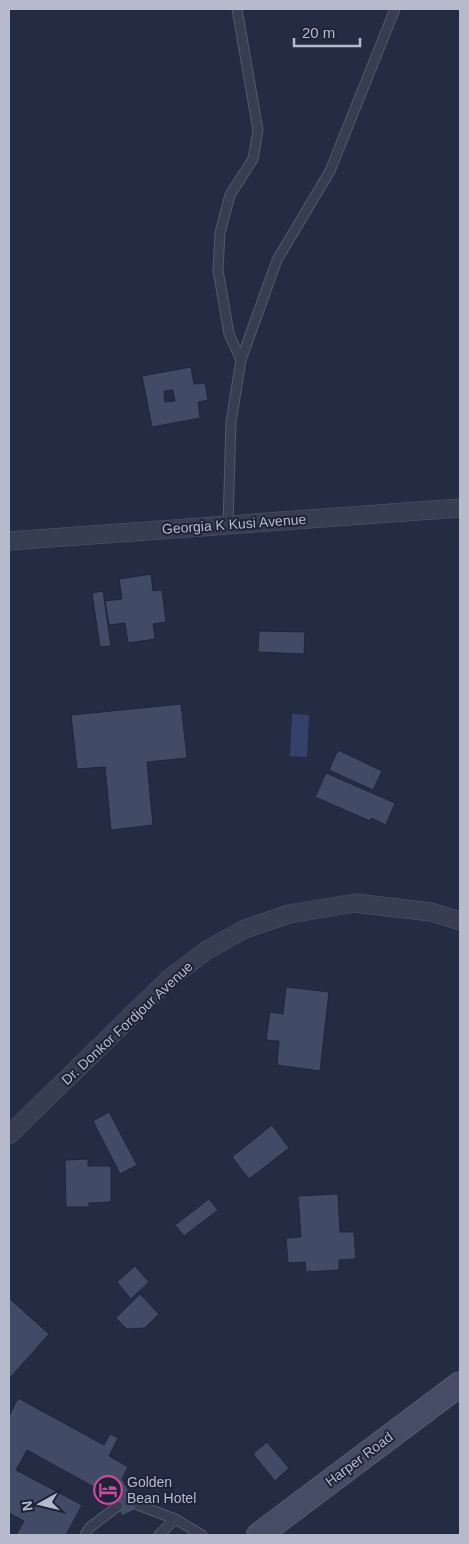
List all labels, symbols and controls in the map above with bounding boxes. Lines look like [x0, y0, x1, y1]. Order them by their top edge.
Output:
scale bar [294, 15, 360, 47]
text: 20 m [302, 24, 335, 41]
street label: Georgia K Kusi Avenue [161, 511, 307, 537]
street label: Dr. Donkor Fordjour Avenue [58, 958, 196, 1088]
street label: Harper Road [322, 1428, 396, 1490]
place label: Golden Bean Hotel [127, 1474, 196, 1506]
hotel icon: Golden Bean Hotel [93, 1475, 123, 1505]
north arrow [15, 1479, 65, 1529]
text: N [18, 1500, 36, 1512]

